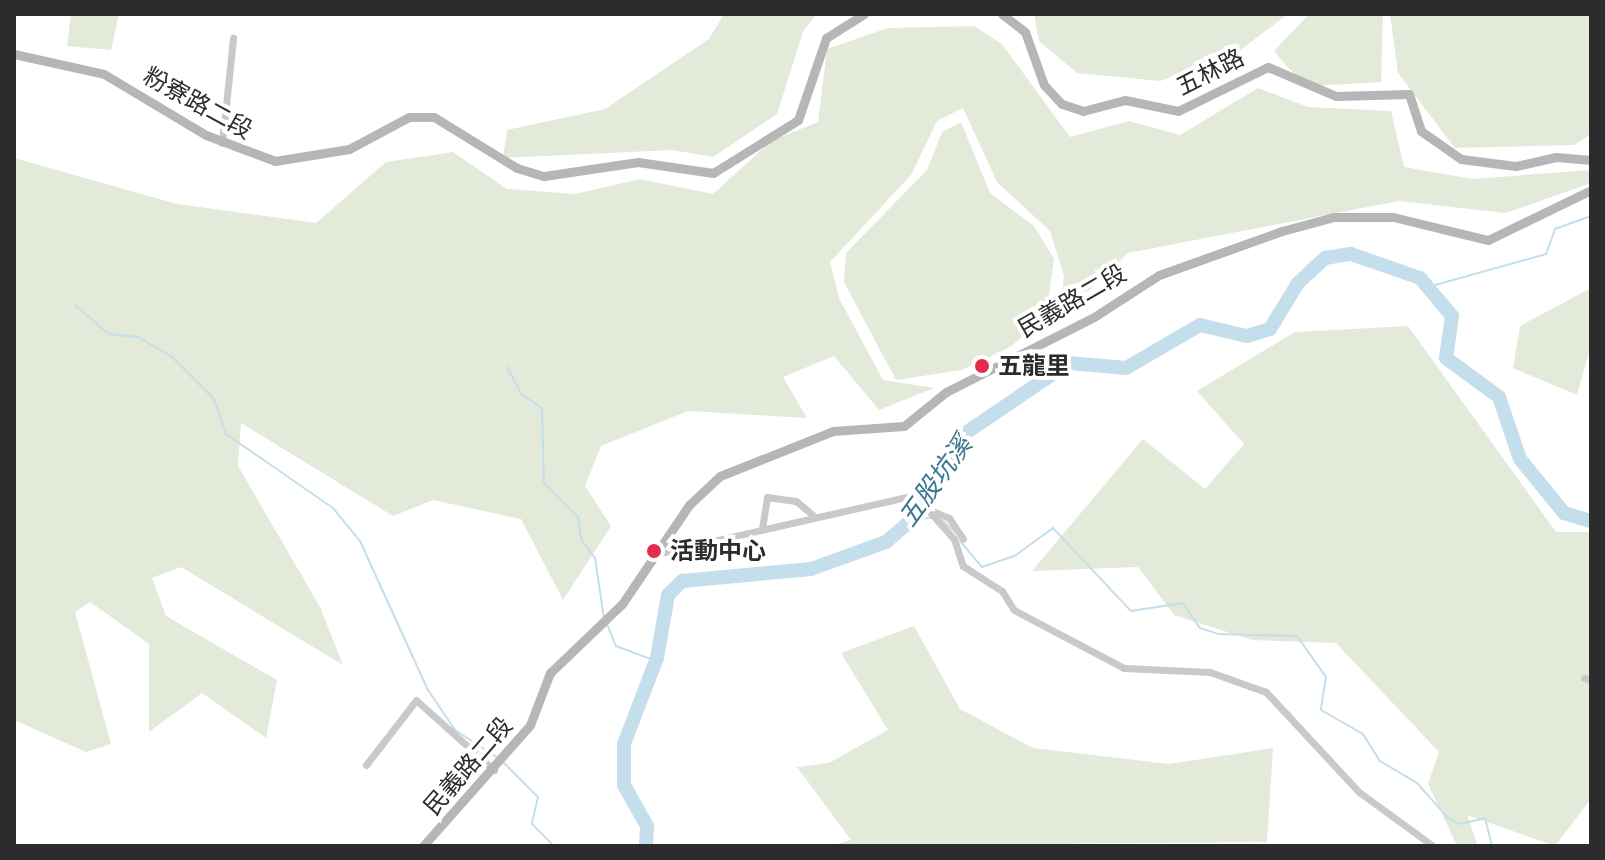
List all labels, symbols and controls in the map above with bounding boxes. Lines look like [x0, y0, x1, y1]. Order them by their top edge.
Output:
street label: 五林路 [1171, 43, 1249, 101]
street label: 粉寮路二段 [139, 61, 257, 145]
street label: 民義路二段 [1013, 259, 1131, 343]
place label: 五龍里 [998, 352, 1070, 380]
marker: 五龍里 [973, 357, 991, 375]
water label: 五股坑溪 [892, 430, 978, 532]
place label: 活動中心 [670, 537, 766, 565]
marker: 活動中心 [645, 542, 663, 560]
street label: 民義路二段 [418, 711, 518, 821]

